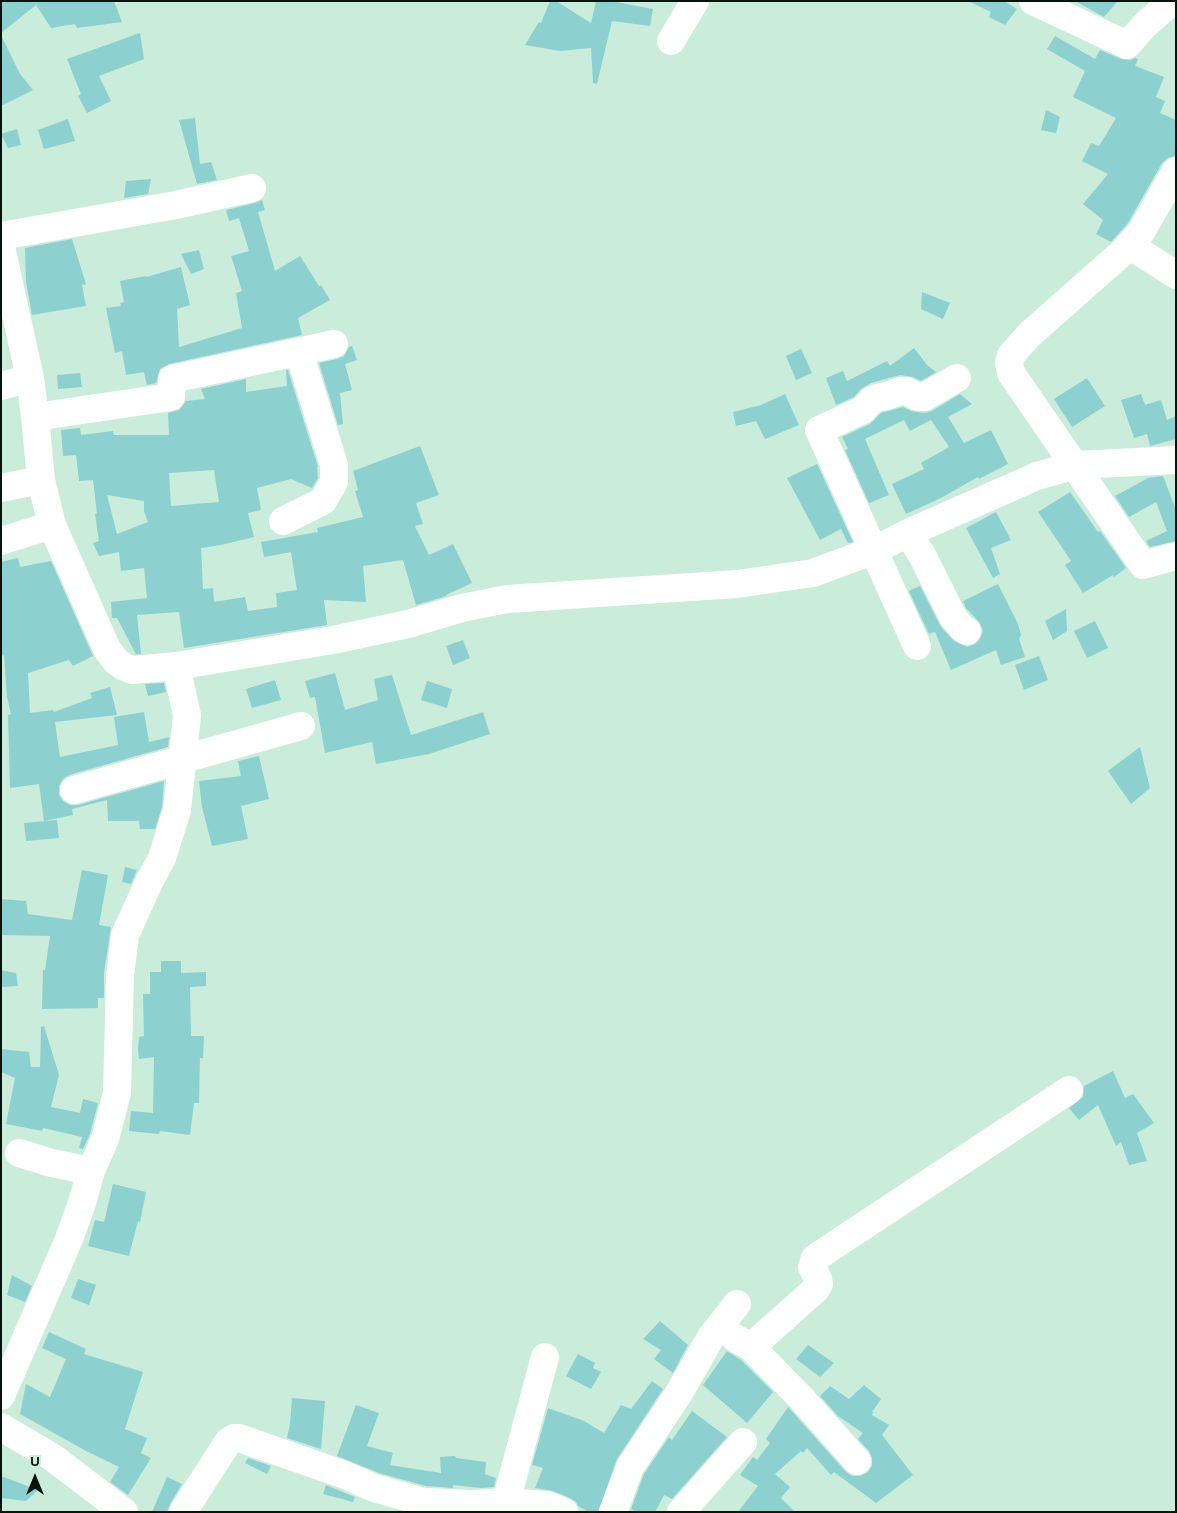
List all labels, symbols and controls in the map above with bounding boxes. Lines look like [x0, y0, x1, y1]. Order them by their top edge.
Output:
north arrow [10, 1453, 60, 1503]
text: U [30, 1454, 40, 1471]

